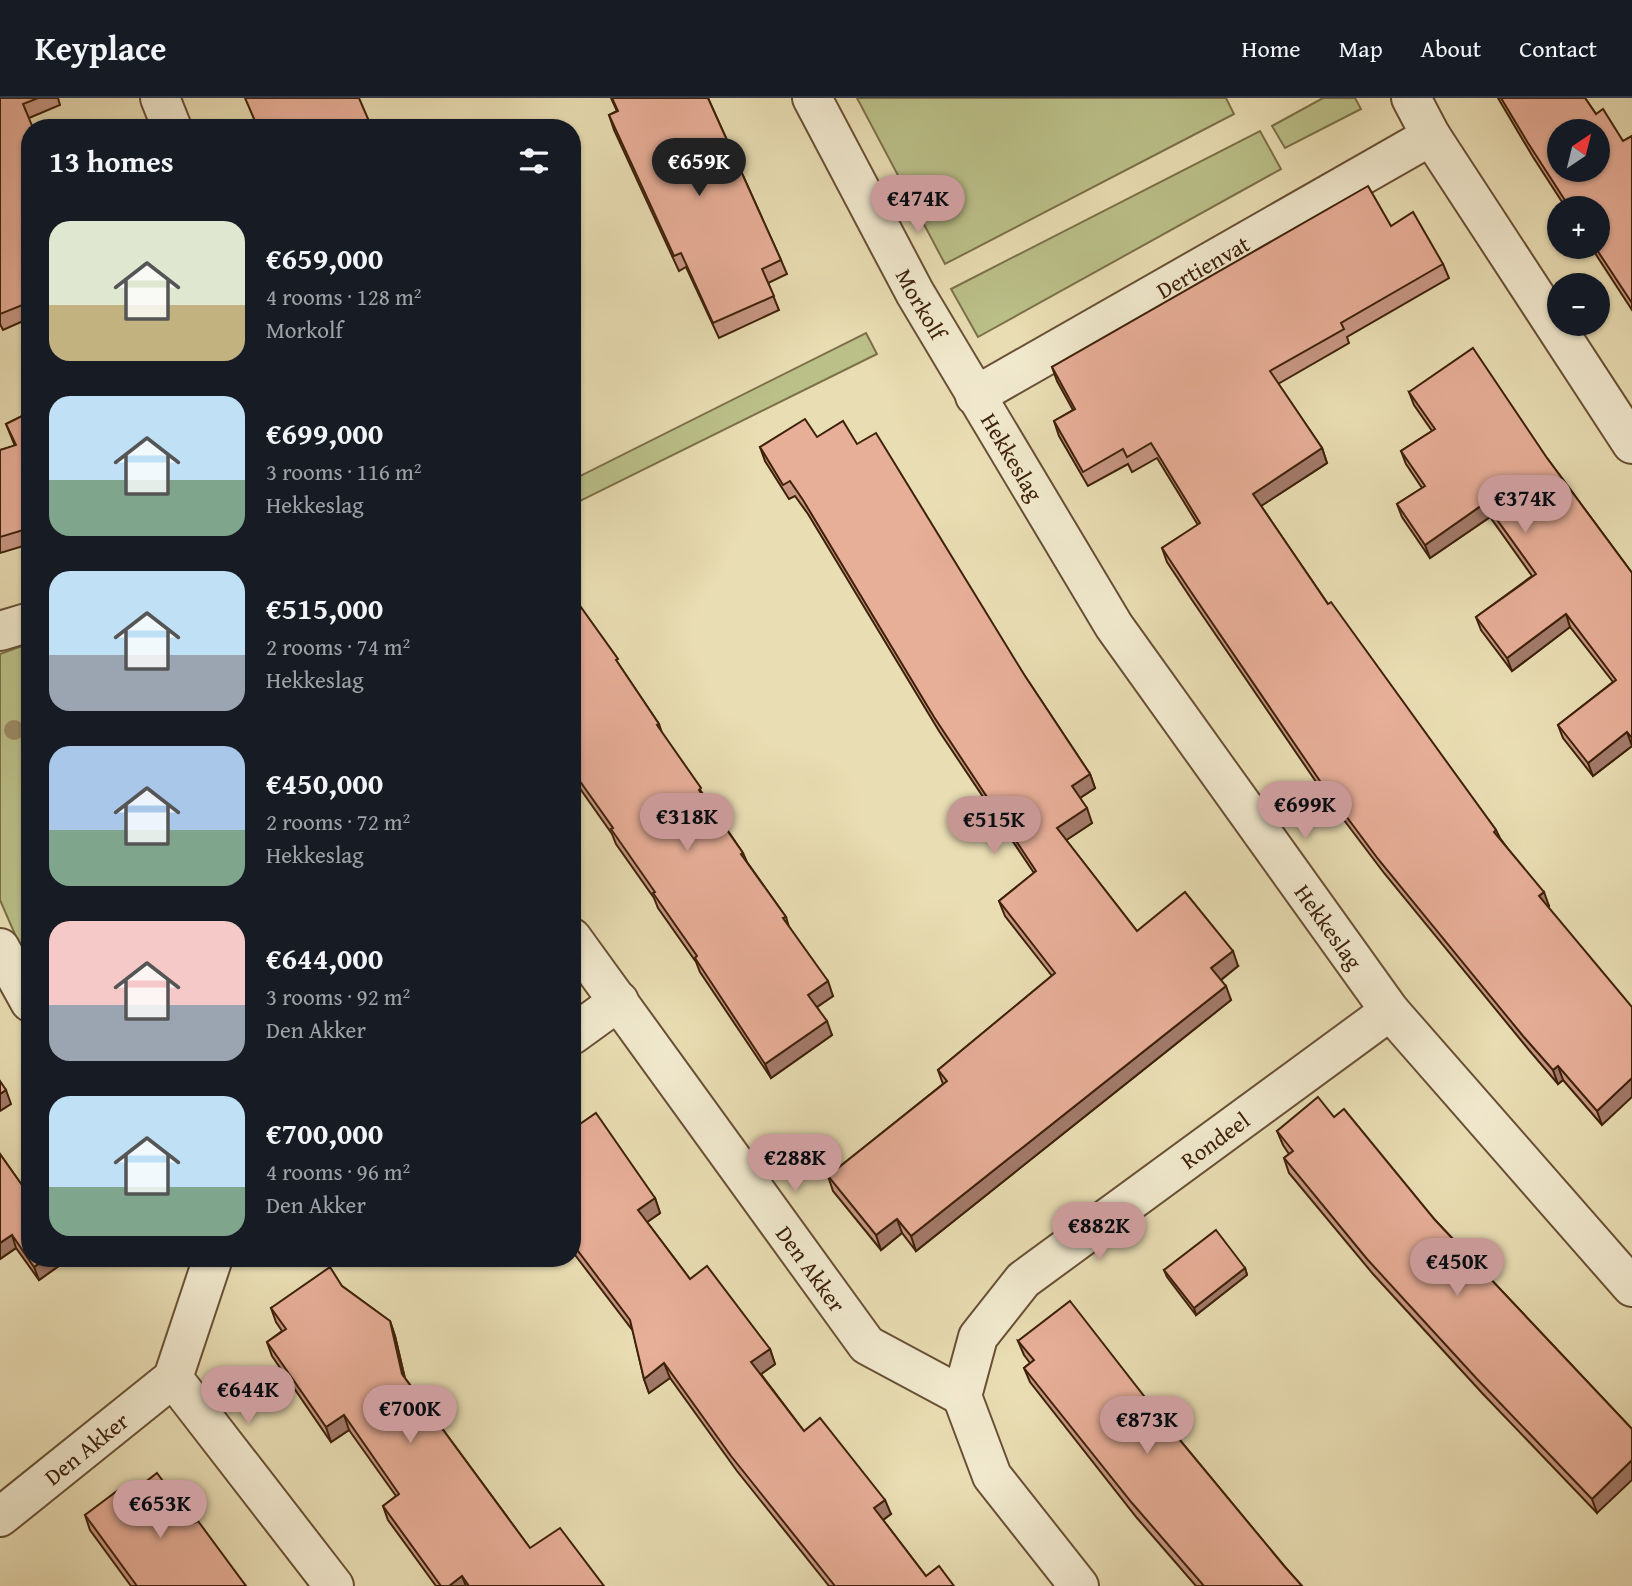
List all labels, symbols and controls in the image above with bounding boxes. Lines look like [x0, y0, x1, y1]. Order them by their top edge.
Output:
text: Keyplace [35, 24, 166, 72]
text: Home [1242, 31, 1301, 66]
text: Map [1339, 31, 1383, 66]
text: About [1421, 31, 1481, 66]
text: Contact [1519, 31, 1597, 66]
north arrow [1547, 119, 1610, 182]
map controls [1547, 119, 1610, 336]
text: 13 homes [49, 139, 174, 183]
pin: €659K [650, 139, 748, 198]
icon: filters [515, 142, 553, 180]
text: €659K [668, 144, 730, 177]
pin: €474K [869, 176, 967, 235]
text: €474K [887, 181, 949, 214]
button: + [1547, 196, 1610, 259]
street label: Dertienvat [1150, 226, 1255, 306]
text: €659,000 [266, 236, 383, 280]
icon: home [105, 249, 189, 333]
street label: Morkolf [888, 262, 957, 347]
button: − [1547, 273, 1610, 336]
text: 4 rooms · 128 m² [266, 280, 421, 313]
text: Morkolf [266, 313, 343, 346]
street label: Hekkeslag [973, 406, 1052, 507]
text: €699,000 [266, 411, 383, 455]
icon: home [105, 424, 189, 508]
text: 3 rooms · 116 m² [266, 455, 421, 488]
pin: €374K [1476, 476, 1574, 535]
text: €374K [1494, 481, 1556, 514]
text: Hekkeslag [266, 488, 364, 521]
text: €515,000 [266, 586, 383, 630]
icon: home [105, 599, 189, 683]
text: 2 rooms · 74 m² [266, 630, 410, 663]
text: Hekkeslag [266, 663, 364, 696]
text: €450,000 [266, 761, 383, 805]
icon: home [105, 774, 189, 858]
pin: €699K [1256, 782, 1354, 841]
text: €699K [1274, 787, 1336, 820]
pin: €318K [638, 794, 736, 853]
pin: €515K [945, 796, 1043, 856]
text: €318K [656, 799, 718, 832]
text: €515K [963, 802, 1025, 835]
text: 2 rooms · 72 m² [266, 805, 410, 838]
text: Hekkeslag [266, 838, 364, 871]
street label: Hekkeslag [1287, 877, 1372, 976]
text: €644,000 [266, 936, 383, 980]
icon: home [105, 949, 189, 1033]
text: 3 rooms · 92 m² [266, 980, 410, 1013]
text: Den Akker [266, 1013, 366, 1046]
street label: Rondeel [1173, 1103, 1256, 1176]
text: €700,000 [266, 1111, 383, 1155]
icon: home [105, 1124, 189, 1208]
pin: €288K [746, 1134, 844, 1194]
text: €288K [764, 1140, 826, 1173]
text: 4 rooms · 96 m² [266, 1155, 410, 1188]
text: Den Akker [266, 1188, 366, 1221]
pin: €882K [1050, 1202, 1148, 1262]
text: €882K [1068, 1208, 1130, 1241]
street label: Den Akker [769, 1218, 854, 1319]
pin: €450K [1408, 1238, 1506, 1298]
text: €450K [1426, 1244, 1488, 1277]
pin: €644K [199, 1366, 297, 1426]
text: €644K [217, 1372, 279, 1405]
pin: €700K [361, 1386, 459, 1445]
text: €700K [379, 1391, 441, 1424]
pin: €873K [1098, 1396, 1196, 1456]
text: €873K [1116, 1402, 1178, 1435]
street label: Den Akker [36, 1404, 135, 1492]
pin: €653K [111, 1480, 209, 1540]
text: €653K [129, 1486, 191, 1519]

